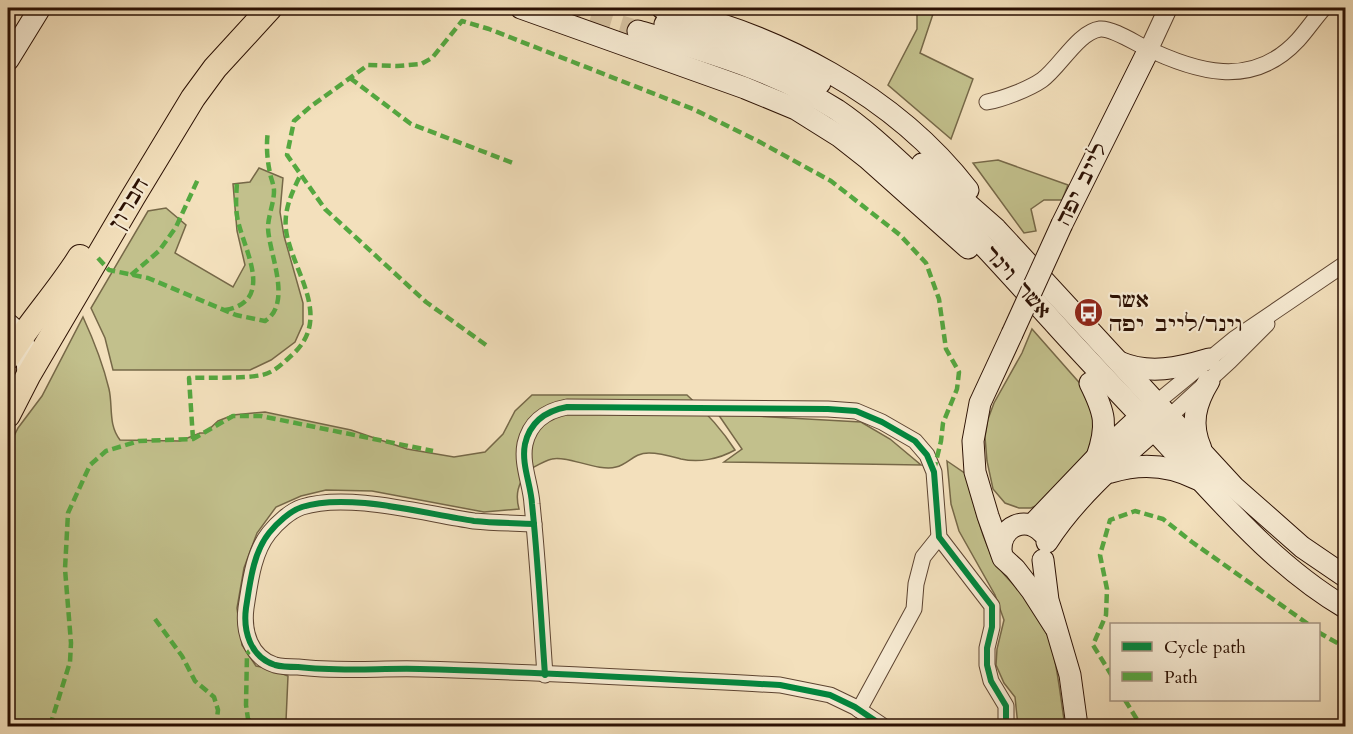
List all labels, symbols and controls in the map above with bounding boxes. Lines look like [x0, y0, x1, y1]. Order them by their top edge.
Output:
street label: לייב יפה [1049, 138, 1115, 230]
street label: חברון [102, 172, 156, 236]
street label: אשר וינר [977, 239, 1057, 325]
place label: אשר וינר/לייב יפה [1109, 286, 1243, 339]
bus stop icon: אשר וינר/לייב יפה [1072, 296, 1104, 328]
legend [1110, 623, 1320, 701]
text: Cycle path [1164, 635, 1246, 660]
text: Path [1164, 665, 1198, 690]

